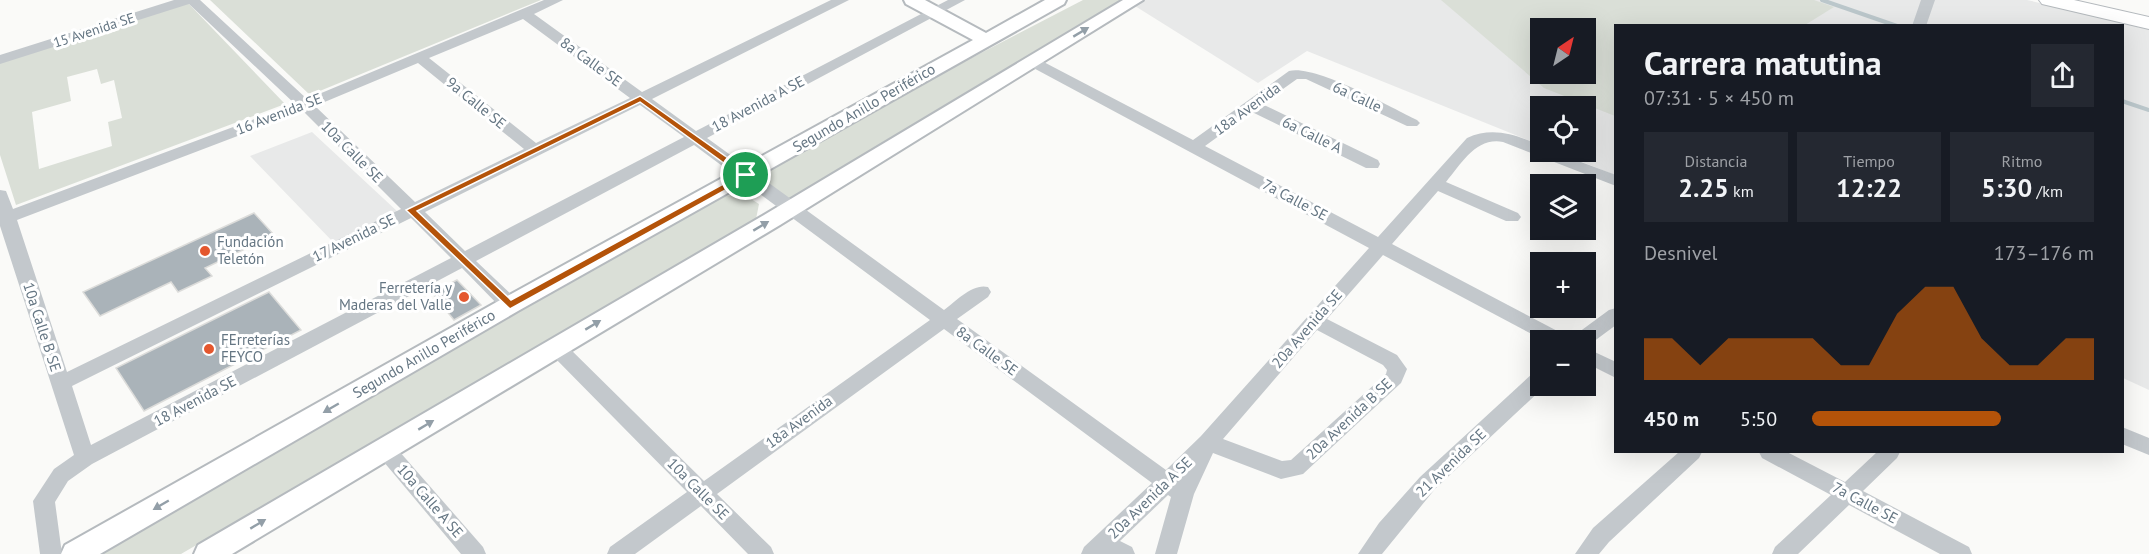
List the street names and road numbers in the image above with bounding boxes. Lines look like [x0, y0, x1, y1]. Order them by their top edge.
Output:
street label: 15 Avenida SE [51, 8, 137, 52]
street label: 8a Calle SE [557, 33, 626, 90]
street label: Segundo Anillo Periférico [789, 59, 938, 156]
street label: 18 Avenida A SE [708, 71, 807, 136]
street label: 9a Calle SE [442, 73, 510, 133]
street label: 6a Calle [1330, 77, 1385, 116]
street label: 18a Avenida [1210, 78, 1284, 139]
street label: 16 Avenida SE [233, 88, 324, 139]
street label: 6a Calle A [1279, 112, 1345, 157]
street label: 10a Calle SE [317, 117, 387, 187]
street label: 7a Calle SE [1259, 174, 1331, 225]
street label: 17 Avenida SE [309, 209, 398, 266]
street label: 10a Calle B SE [19, 280, 66, 374]
street label: 20a Avenida SE [1267, 285, 1346, 372]
street label: Segundo Anillo Periférico [349, 305, 498, 402]
street label: 8a Calle SE [953, 322, 1022, 379]
street label: 18 Avenida SE [150, 371, 239, 430]
street label: 20a Avenida B SE [1302, 374, 1396, 463]
street label: 18a Avenida [762, 391, 836, 452]
street label: 21 Avenida SE [1411, 424, 1490, 501]
street label: 20a Avenida A SE [1104, 453, 1196, 543]
street label: 10a Calle SE [663, 454, 733, 524]
street label: 10a Calle A SE [393, 460, 468, 541]
street label: 7a Calle SE [1829, 477, 1901, 528]

